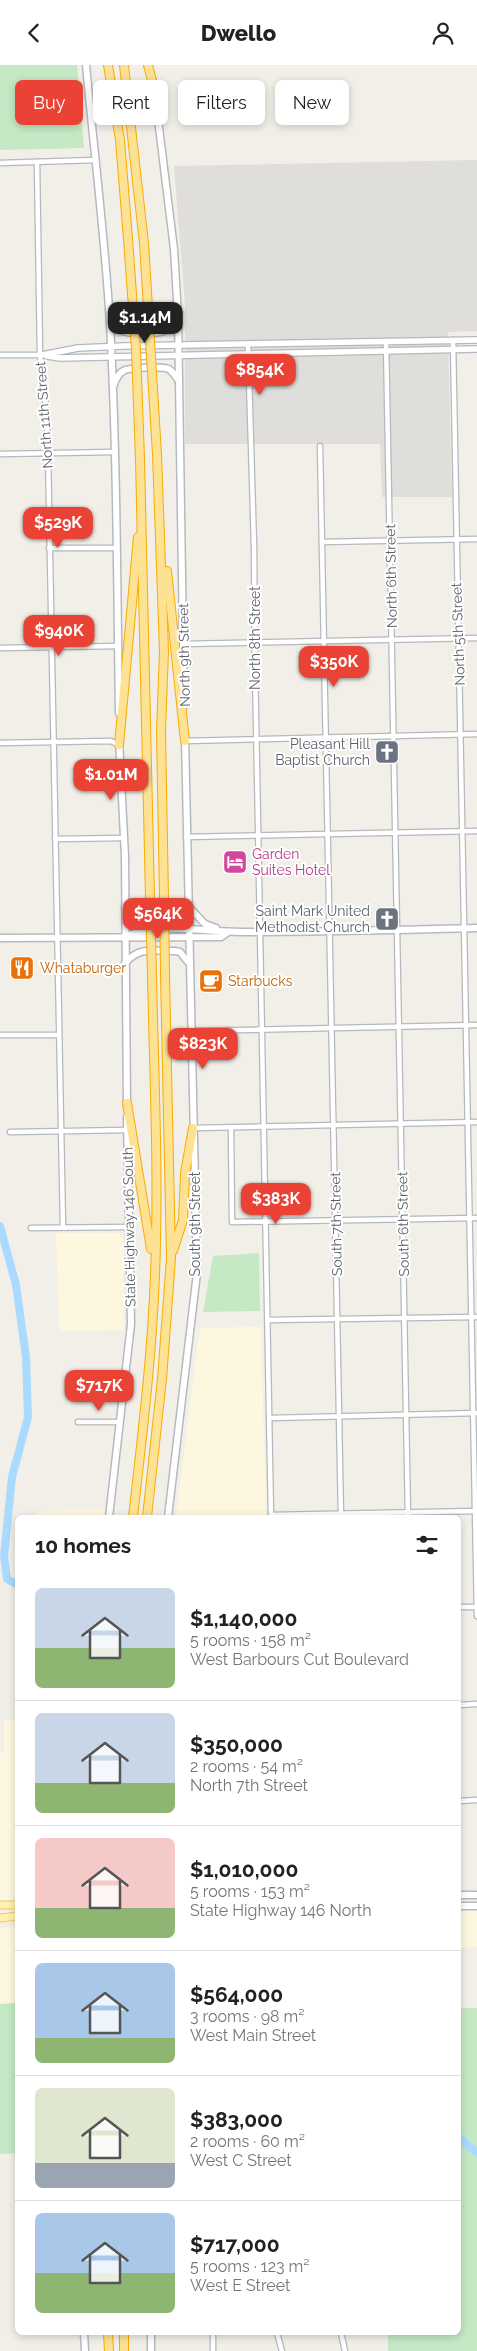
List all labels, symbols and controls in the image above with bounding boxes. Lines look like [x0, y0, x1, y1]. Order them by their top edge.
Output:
icon: back [20, 19, 48, 47]
icon: person [429, 19, 457, 47]
text: Dwello [201, 20, 276, 46]
chip: Buy [15, 80, 83, 125]
chip: Rent [93, 80, 168, 125]
chip: Filters [178, 80, 265, 125]
chip: New [275, 80, 349, 125]
pin: $1.14M [104, 301, 186, 344]
text: $1.14M [119, 308, 171, 327]
pin: $854K [225, 353, 295, 396]
street label: North 11th Street [32, 360, 56, 469]
text: $854K [236, 360, 284, 379]
pin: $529K [23, 507, 93, 549]
text: $529K [34, 513, 82, 532]
street label: North 6th Street [382, 524, 400, 628]
street label: North 5th Street [448, 582, 468, 686]
street label: North 8th Street [247, 586, 263, 690]
street label: North 9th Street [175, 603, 193, 707]
pin: $940K [24, 615, 94, 657]
text: $940K [34, 621, 84, 640]
pin: $350K [299, 645, 369, 688]
text: $350K [310, 652, 358, 671]
place label: Pleasant Hill Baptist Church [275, 736, 370, 768]
church icon: Pleasant Hill Baptist Church [374, 739, 400, 765]
pin: $1.01M [70, 759, 152, 801]
text: $1.01M [84, 765, 138, 784]
place label: Garden Suites Hotel [252, 846, 330, 878]
hotel icon: Garden Suites Hotel [222, 849, 248, 875]
pin: $564K [123, 897, 193, 940]
place label: Saint Mark United Methodist Church [255, 903, 370, 935]
text: $564K [134, 904, 182, 923]
church icon: Saint Mark United Methodist Church [374, 906, 400, 932]
restaurant icon: Whataburger [9, 955, 35, 981]
place label: Whataburger [40, 960, 126, 976]
cafe icon: Starbucks [198, 968, 224, 994]
place label: Starbucks [228, 973, 293, 989]
pin: $823K [168, 1027, 238, 1070]
text: $823K [179, 1034, 227, 1053]
street label: State Highway 146 South [120, 1147, 138, 1307]
street label: South 9th Street [187, 1171, 203, 1277]
street label: South 7th Street [327, 1171, 345, 1276]
street label: South 6th Street [394, 1171, 412, 1277]
pin: $383K [241, 1183, 311, 1225]
text: $383K [252, 1189, 300, 1208]
pin: $717K [64, 1369, 134, 1412]
text: $717K [76, 1376, 122, 1395]
icon: filters [413, 1531, 441, 1559]
text: 10 homes [35, 1533, 131, 1558]
text: $1,140,000 [190, 1606, 297, 1631]
icon: home [75, 1608, 135, 1668]
text: 5 rooms · 158 m² [190, 1631, 311, 1650]
text: West Barbours Cut Boulevard [190, 1650, 409, 1669]
text: $350,000 [190, 1732, 283, 1757]
icon: home [75, 1733, 135, 1793]
text: 2 rooms · 54 m² [190, 1757, 303, 1776]
text: North 7th Street [190, 1776, 308, 1795]
text: $1,010,000 [190, 1857, 298, 1882]
icon: home [75, 1858, 135, 1918]
text: 5 rooms · 153 m² [190, 1882, 310, 1901]
text: State Highway 146 North [190, 1901, 372, 1920]
text: $564,000 [190, 1982, 283, 2007]
icon: home [75, 1983, 135, 2043]
text: 3 rooms · 98 m² [190, 2007, 305, 2026]
text: West Main Street [190, 2026, 316, 2045]
text: $383,000 [190, 2107, 283, 2132]
icon: home [75, 2108, 135, 2168]
text: 2 rooms · 60 m² [190, 2132, 305, 2151]
text: West C Street [190, 2151, 292, 2170]
text: $717,000 [190, 2232, 280, 2257]
icon: home [75, 2233, 135, 2293]
text: 5 rooms · 123 m² [190, 2257, 310, 2276]
text: West E Street [190, 2276, 290, 2295]

